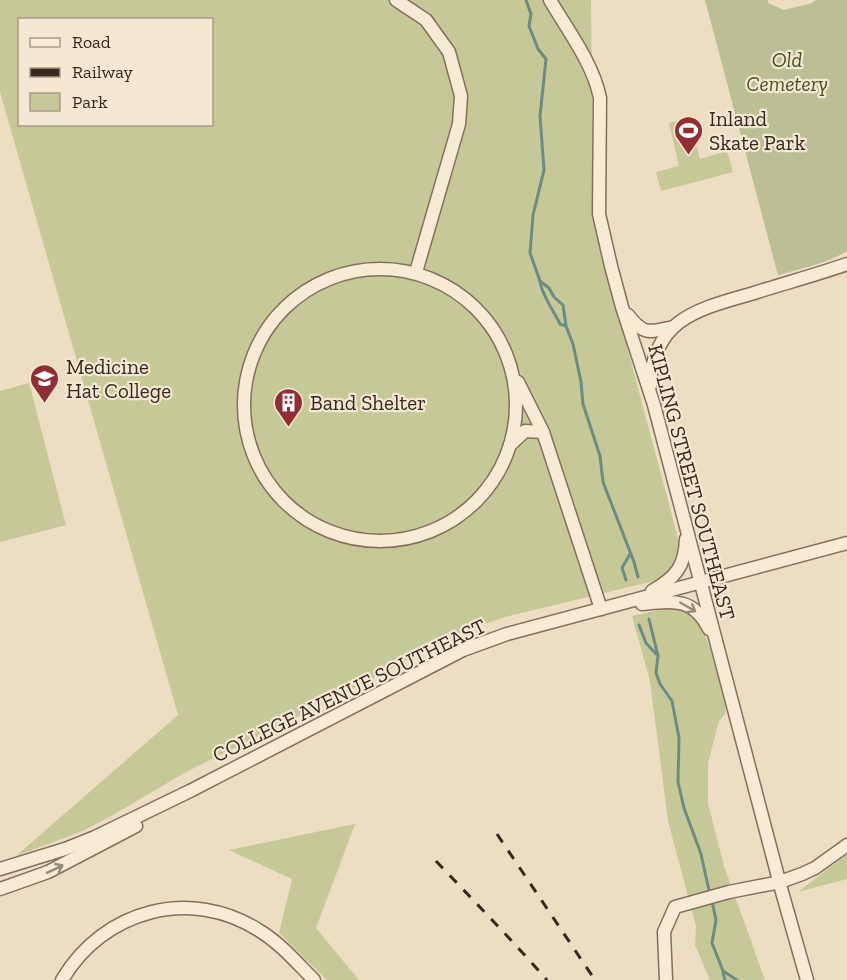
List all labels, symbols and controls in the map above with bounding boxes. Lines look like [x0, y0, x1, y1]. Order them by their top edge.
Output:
legend [18, 18, 213, 126]
text: Road [72, 31, 111, 53]
park label: Old Cemetery [746, 47, 828, 96]
text: Railway [72, 61, 134, 83]
text: Park [72, 91, 108, 113]
place label: Inland Skate Park [709, 106, 805, 155]
sports icon: Inland Skate Park [672, 114, 704, 156]
street label: KIPLING STREET SOUTHEAST [643, 341, 741, 623]
place label: Medicine Hat College [66, 354, 171, 403]
school or university icon: Medicine Hat College [29, 362, 61, 404]
building icon: Band Shelter [273, 386, 305, 428]
place label: Band Shelter [310, 390, 426, 415]
one-way arrow [679, 601, 696, 613]
street label: COLLEGE AVENUE SOUTHEAST [208, 613, 490, 767]
one-way arrow [45, 862, 63, 874]

